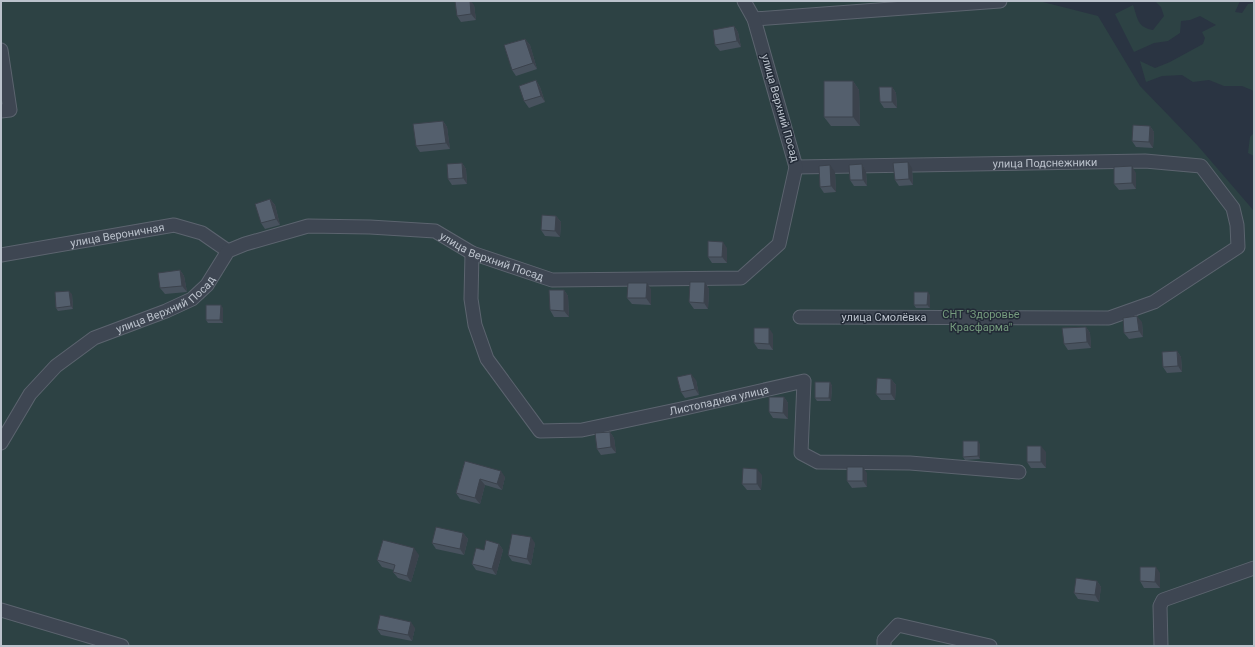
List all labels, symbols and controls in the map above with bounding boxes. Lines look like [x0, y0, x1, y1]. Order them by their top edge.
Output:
street label: улица Верхний Посад [758, 53, 802, 164]
street label: улица Подснежники [992, 155, 1097, 170]
street label: улица Вероничная [69, 220, 165, 249]
street label: улица Верхний Посад [438, 229, 546, 283]
street label: улица Верхний Посад [114, 273, 218, 336]
park label: СНТ "Здоровье Красфарма" [942, 308, 1020, 334]
street label: улица Смолёвка [842, 311, 926, 324]
street label: Листопадная улица [668, 383, 770, 418]

